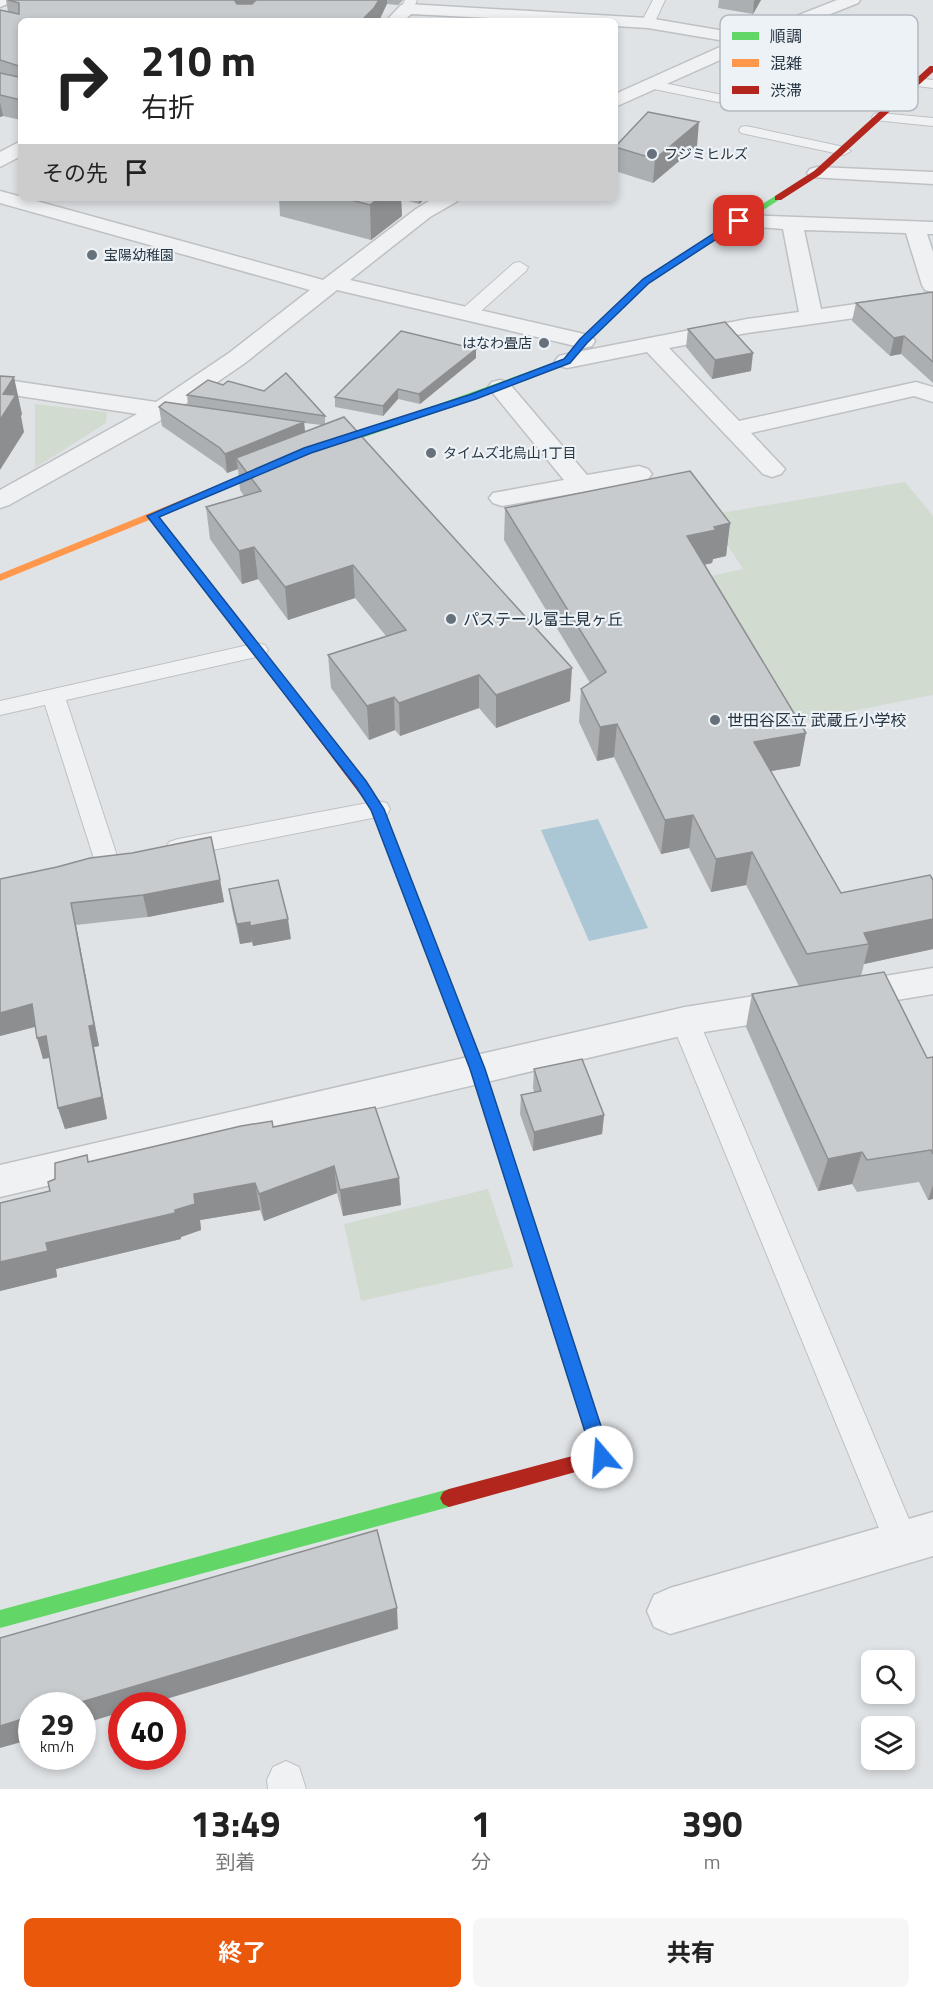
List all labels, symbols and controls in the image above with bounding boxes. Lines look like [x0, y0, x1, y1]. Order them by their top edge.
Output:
legend [720, 15, 918, 111]
text: 順調 [770, 24, 802, 48]
text: 210 m [141, 28, 256, 92]
icon: right [42, 42, 120, 120]
text: 混雑 [770, 51, 802, 75]
text: 渋滞 [770, 78, 802, 102]
text: 右折 [141, 86, 195, 127]
place label: フジミヒルズ [664, 143, 748, 164]
marker: フジミヒルズ [645, 147, 659, 161]
text: その先 [42, 156, 108, 190]
icon: arrive [120, 156, 153, 189]
pin [713, 195, 764, 246]
icon: arrive [722, 204, 755, 237]
place label: 宝陽幼稚園 [104, 244, 174, 265]
marker: 宝陽幼稚園 [85, 248, 99, 262]
place label: はなわ畳店 [462, 332, 532, 353]
marker: はなわ畳店 [537, 336, 551, 350]
place label: タイムズ北烏山1丁目 [443, 442, 577, 463]
marker: タイムズ北烏山1丁目 [424, 446, 438, 460]
place label: パステール富士見ヶ丘 [463, 607, 623, 631]
marker: パステール富士見ヶ丘 [444, 612, 458, 626]
place label: 世田谷区立 武蔵丘小学校 [727, 708, 907, 732]
marker: 世田谷区立 武蔵丘小学校 [708, 713, 722, 727]
position arrow [570, 1425, 634, 1489]
map controls [861, 1650, 915, 1770]
button: search [861, 1650, 915, 1704]
speed limit sign: 40 [108, 1692, 186, 1770]
text: 29 [40, 1701, 74, 1747]
button: layers [861, 1716, 915, 1770]
text: km/h [40, 1735, 74, 1758]
text: 13:49 [191, 1796, 280, 1851]
text: 1 [471, 1796, 491, 1851]
text: 390 [682, 1796, 742, 1851]
text: 到着 [216, 1846, 256, 1877]
text: 分 [471, 1846, 491, 1877]
text: m [704, 1846, 720, 1877]
button: 終了 [24, 1918, 461, 1987]
button: 共有 [473, 1918, 909, 1987]

